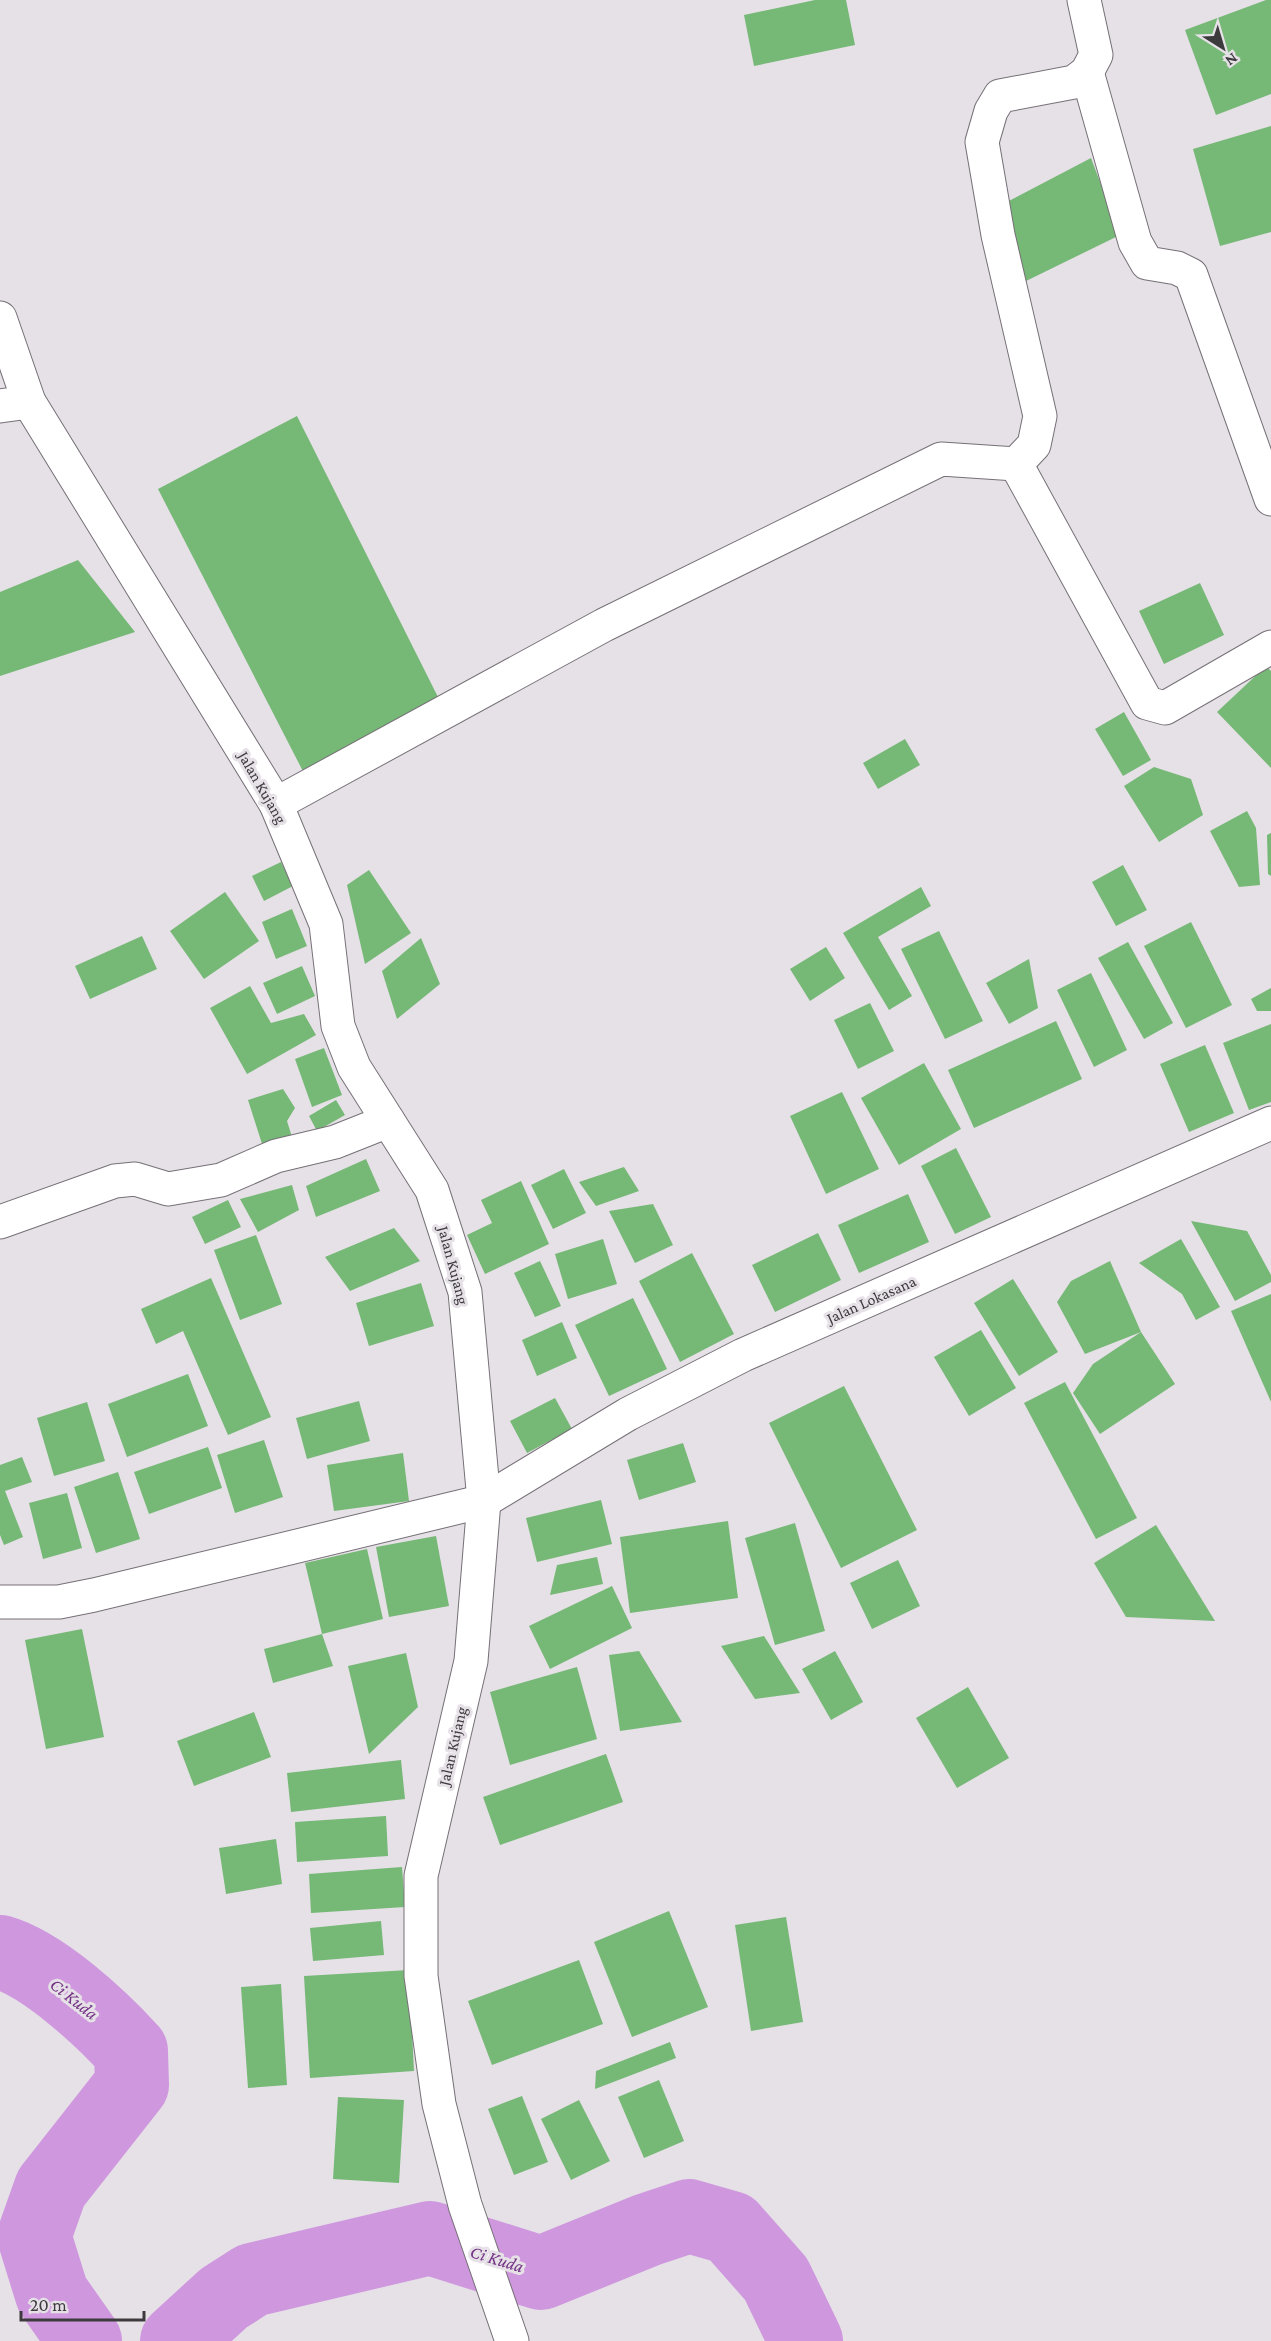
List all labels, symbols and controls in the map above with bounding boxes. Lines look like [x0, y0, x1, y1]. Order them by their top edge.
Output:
north arrow [1193, 18, 1253, 78]
text: N [1222, 50, 1241, 70]
street label: Jalan Kujang [233, 746, 290, 827]
street label: Jalan Kujang [433, 1222, 472, 1307]
street label: Jalan Lokasana [822, 1272, 919, 1328]
street label: Jalan Kujang [435, 1705, 471, 1789]
water label: Ci Kuda [46, 1974, 102, 2024]
water label: Ci Kuda [468, 2241, 527, 2277]
scale bar [21, 2284, 144, 2322]
text: 20 m [30, 2295, 67, 2315]

